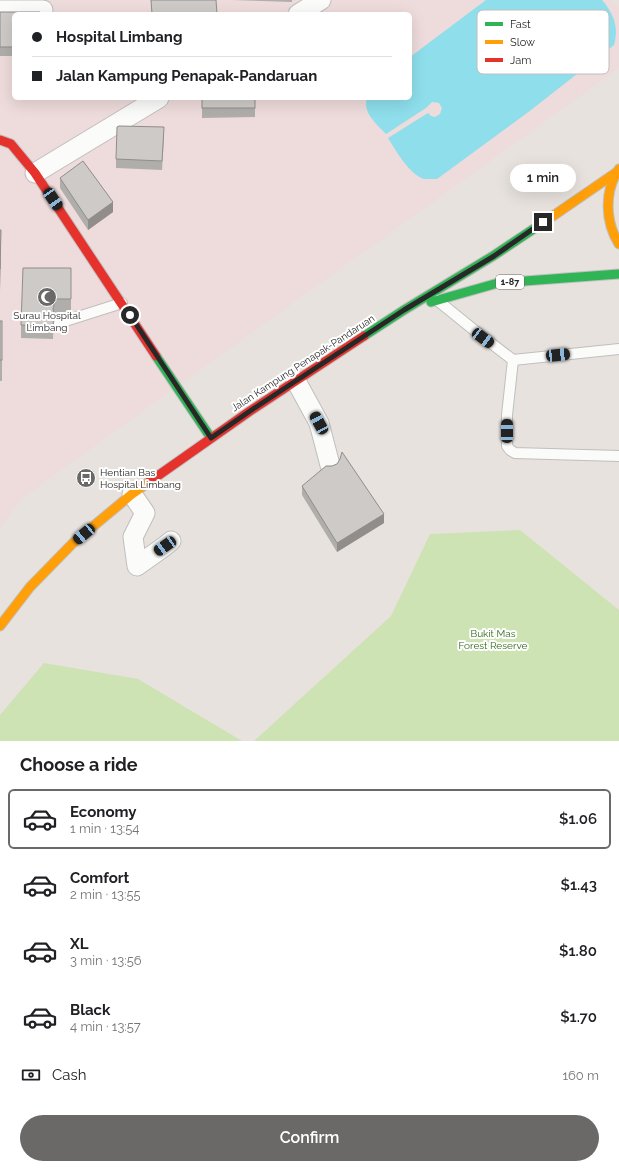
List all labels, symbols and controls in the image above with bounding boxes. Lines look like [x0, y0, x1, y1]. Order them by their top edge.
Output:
legend [477, 10, 609, 74]
text: Fast [510, 18, 531, 31]
text: Hospital Limbang [56, 28, 182, 46]
text: Slow [510, 36, 535, 49]
text: Jam [510, 54, 531, 67]
text: Jalan Kampung Penapak-Pandaruan [56, 67, 317, 85]
callout: 1 min [510, 164, 576, 192]
text: 1 min [527, 170, 559, 185]
car [41, 186, 65, 212]
route end [534, 213, 552, 231]
road number: 1-87 [496, 275, 524, 289]
mosque icon: Surau Hospital Limbang [36, 286, 58, 308]
route start [121, 306, 139, 324]
place label: Surau Hospital Limbang [13, 310, 81, 333]
street label: Jalan Kampung Penapak-Pandaruan [229, 312, 377, 413]
car [470, 326, 496, 350]
car [545, 348, 571, 362]
car [308, 410, 330, 436]
car [501, 419, 513, 443]
bus stop icon: Hentian Bas Hospital Limbang [75, 467, 97, 489]
place label: Hentian Bas Hospital Limbang [100, 467, 181, 490]
car [71, 522, 97, 546]
car [152, 534, 178, 558]
park label: Bukit Mas Forest Reserve [459, 628, 528, 651]
text: Choose a ride [20, 754, 138, 775]
icon: car [22, 801, 58, 837]
text: Economy [70, 803, 137, 821]
text: $1.06 [559, 810, 597, 828]
text: 1 min · 13:54 [70, 821, 139, 836]
icon: car [22, 867, 58, 903]
text: Comfort [70, 869, 129, 887]
text: $1.43 [561, 876, 597, 894]
text: 2 min · 13:55 [70, 887, 141, 902]
icon: car [22, 933, 58, 969]
text: XL [70, 935, 88, 953]
text: $1.80 [559, 942, 597, 960]
text: 3 min · 13:56 [70, 953, 142, 968]
icon: car [22, 999, 58, 1035]
text: Black [70, 1001, 110, 1019]
text: $1.70 [560, 1008, 597, 1026]
text: 4 min · 13:57 [70, 1019, 141, 1034]
icon: cash [20, 1064, 42, 1086]
text: Cash [52, 1066, 86, 1084]
text: 160 m [562, 1068, 599, 1083]
button: Confirm [20, 1115, 599, 1161]

